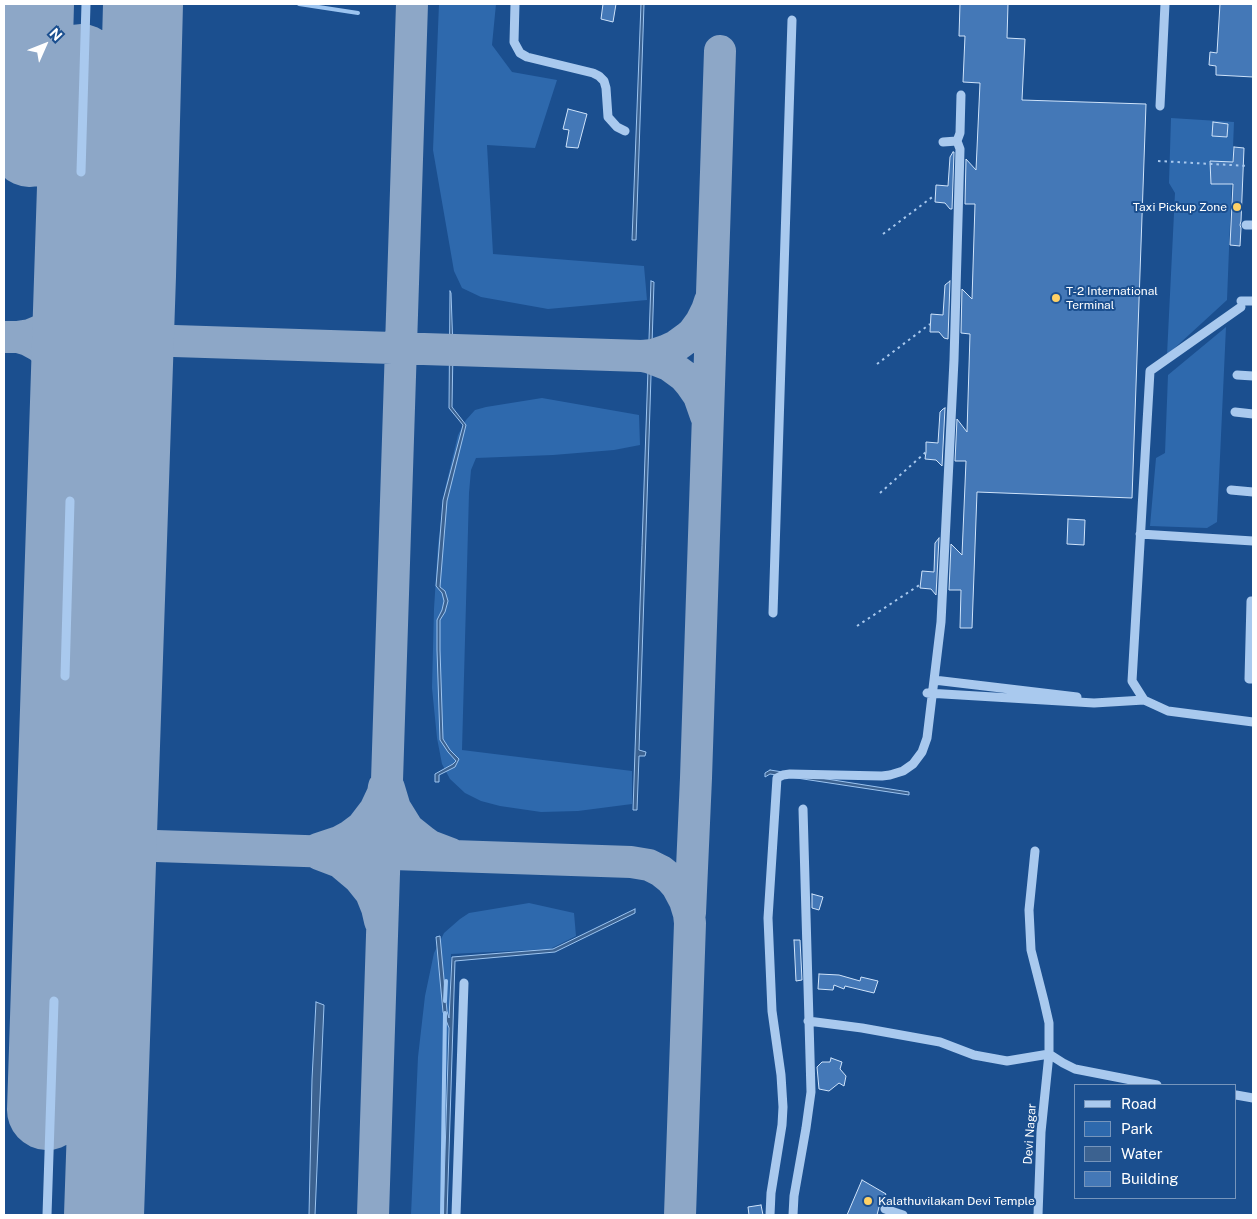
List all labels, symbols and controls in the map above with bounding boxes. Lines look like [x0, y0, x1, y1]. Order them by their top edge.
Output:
north arrow [20, 20, 70, 70]
text: N [46, 25, 65, 44]
place label: Taxi Pickup Zone [1133, 200, 1227, 214]
marker: Taxi Pickup Zone [1231, 201, 1243, 213]
place label: T-2 International Terminal [1066, 284, 1158, 312]
marker: T-2 International Terminal [1050, 292, 1062, 304]
legend [1074, 1084, 1237, 1199]
text: Road [1121, 1095, 1157, 1112]
street label: Devi Nagar [1021, 1103, 1039, 1165]
text: Park [1121, 1120, 1153, 1137]
text: Water [1121, 1145, 1163, 1162]
text: Building [1121, 1170, 1179, 1187]
place label: Kalathuvilakam Devi Temple [878, 1194, 1035, 1208]
marker: Kalathuvilakam Devi Temple [862, 1195, 874, 1207]

